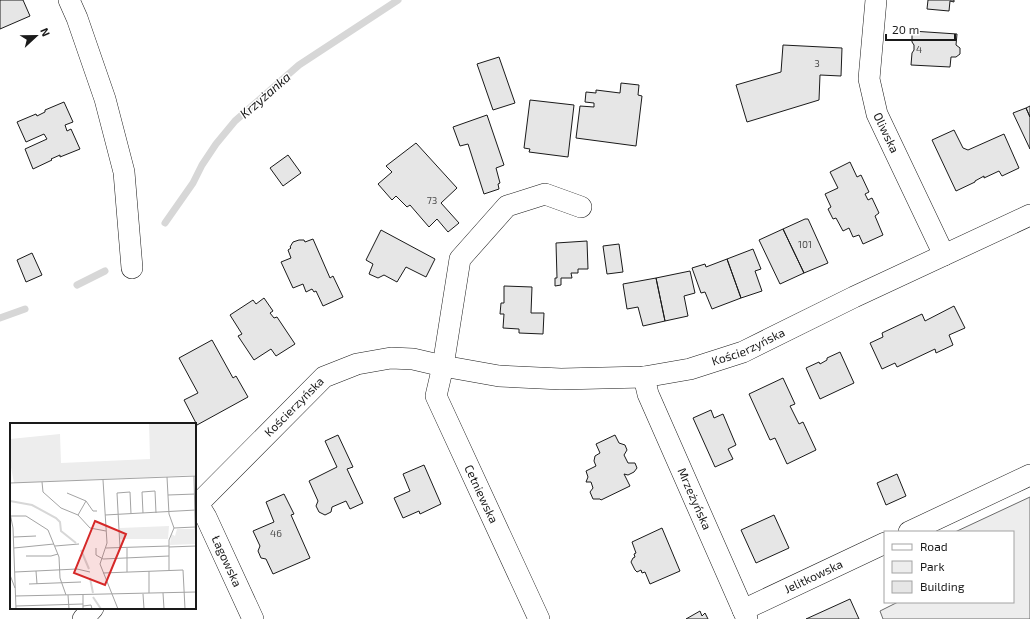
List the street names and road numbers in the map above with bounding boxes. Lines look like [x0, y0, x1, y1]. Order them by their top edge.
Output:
street label: Oliwska [871, 110, 902, 155]
street label: Kościerzyńska [710, 324, 787, 368]
street label: Kościerzyńska [261, 373, 326, 439]
street label: Cetniewska [462, 462, 502, 525]
street label: Mrzeżyńska [675, 465, 715, 532]
street label: Łagowska [209, 533, 245, 589]
street label: Jelitkowska [782, 556, 845, 596]

